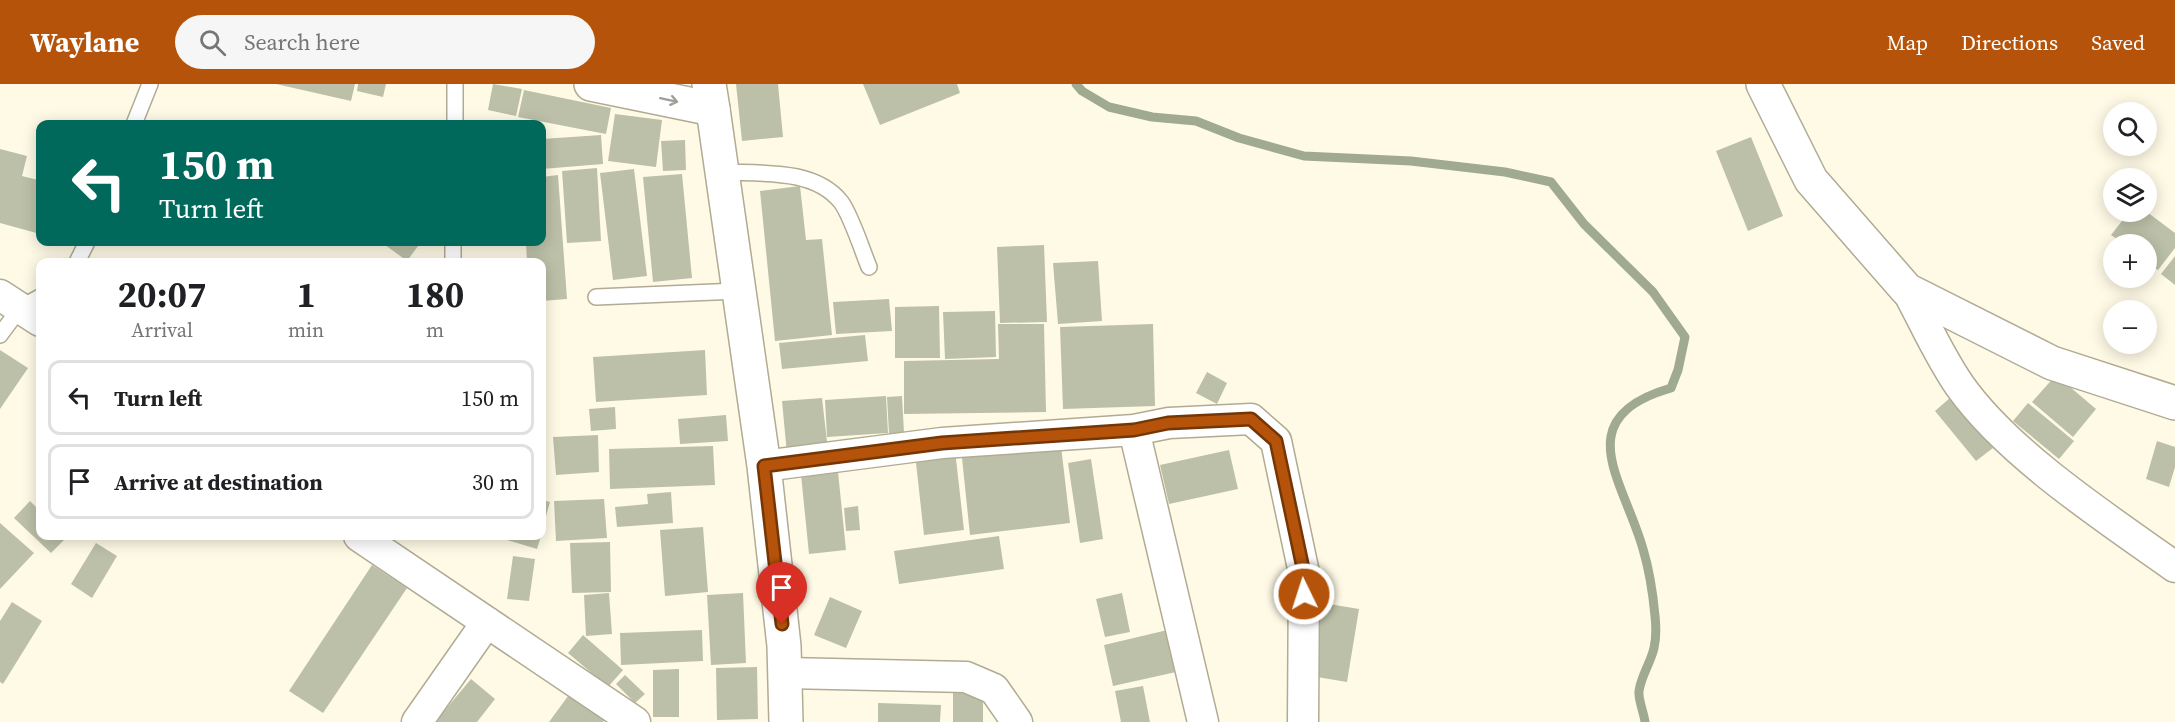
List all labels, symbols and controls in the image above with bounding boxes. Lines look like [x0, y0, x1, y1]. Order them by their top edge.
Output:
search box [175, 15, 595, 69]
text: Waylane [30, 23, 139, 61]
icon: search [196, 26, 229, 59]
text: Search here [244, 27, 360, 57]
text: Map [1887, 28, 1928, 57]
text: Directions [1961, 28, 2058, 57]
text: Saved [2091, 28, 2145, 57]
one-way arrow [659, 95, 678, 106]
map controls [2103, 102, 2157, 354]
button: search [2103, 102, 2157, 156]
text: 150 m [159, 135, 274, 193]
icon: left [60, 144, 138, 222]
button: layers [2103, 168, 2157, 222]
text: Turn left [159, 190, 263, 227]
button: + [2103, 234, 2157, 288]
text: 20:07 [118, 270, 206, 319]
text: 1 [296, 270, 316, 319]
text: 180 [406, 270, 464, 319]
button: − [2103, 300, 2157, 354]
text: Arrival [131, 316, 193, 344]
text: min [288, 316, 324, 344]
text: m [426, 316, 444, 344]
icon: left [63, 381, 96, 414]
text: Turn left [114, 383, 202, 413]
text: 150 m [461, 383, 519, 413]
icon: arrive [63, 465, 96, 498]
text: Arrive at destination [114, 467, 323, 497]
text: 30 m [472, 467, 519, 497]
pin [756, 562, 807, 624]
position arrow [1272, 562, 1336, 626]
icon: arrive [765, 571, 798, 604]

